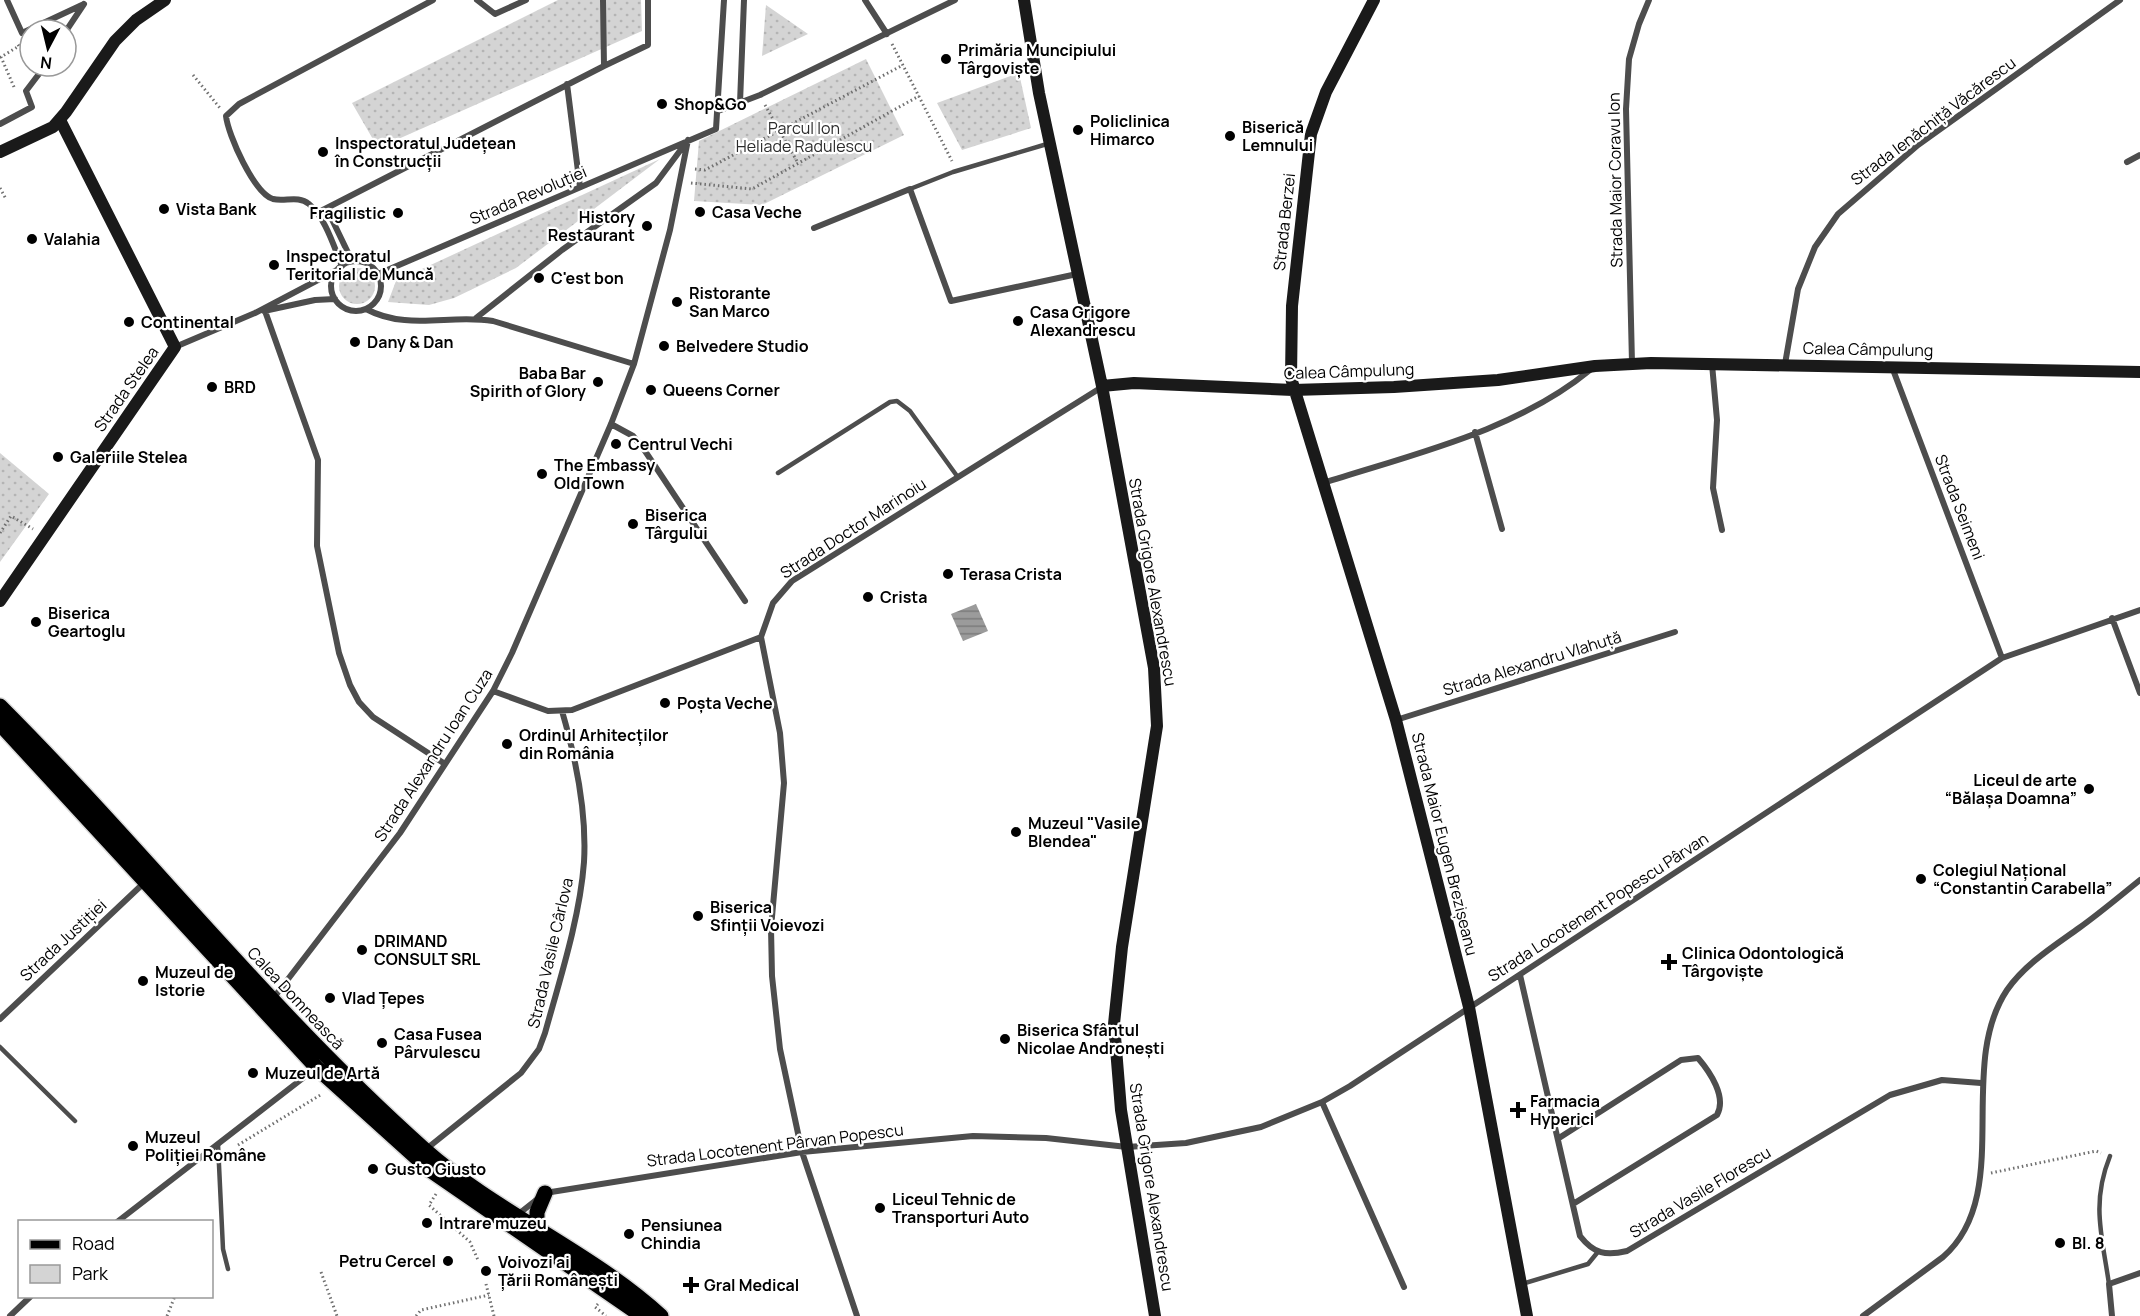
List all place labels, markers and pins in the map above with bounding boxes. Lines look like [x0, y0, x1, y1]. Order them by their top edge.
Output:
place label: Primăria Muncipiului Târgoviște [958, 39, 1116, 79]
marker: Primăria Muncipiului Târgoviște [939, 52, 953, 66]
place label: Shop&Go [674, 93, 747, 115]
marker: Shop&Go [655, 97, 669, 111]
place label: Policlinica Himarco [1090, 110, 1170, 150]
place label: Biserică Lemnului [1242, 116, 1313, 156]
marker: Policlinica Himarco [1071, 123, 1085, 137]
marker: Biserică Lemnului [1223, 129, 1237, 143]
place label: Inspectoratul Județean în Construcții [334, 132, 516, 172]
marker: Inspectoratul Județean în Construcții [316, 145, 330, 159]
place label: Vista Bank [176, 198, 257, 220]
place label: Casa Veche [712, 201, 802, 223]
marker: Vista Bank [157, 202, 171, 216]
place label: Fragilistic [310, 202, 386, 224]
marker: Casa Veche [693, 205, 707, 219]
marker: Fragilistic [391, 206, 405, 220]
place label: History Restaurant [548, 206, 635, 246]
marker: History Restaurant [640, 219, 654, 233]
place label: Valahia [44, 228, 100, 250]
marker: Valahia [25, 232, 39, 246]
place label: Inspectoratul Teritorial de Muncă [286, 245, 434, 285]
marker: Inspectoratul Teritorial de Muncă [267, 258, 281, 272]
place label: C'est bon [551, 267, 624, 289]
marker: C'est bon [532, 271, 546, 285]
place label: Ristorante San Marco [689, 282, 771, 322]
marker: Ristorante San Marco [670, 295, 684, 309]
place label: Casa Grigore Alexandrescu [1030, 301, 1136, 341]
place label: Continental [141, 311, 234, 333]
marker: Casa Grigore Alexandrescu [1011, 314, 1025, 328]
marker: Continental [122, 315, 136, 329]
place label: Dany & Dan [367, 331, 454, 353]
marker: Dany & Dan [348, 335, 362, 349]
place label: Belvedere Studio [676, 335, 809, 357]
marker: Belvedere Studio [657, 339, 671, 353]
place label: Baba Bar Spirith of Glory [470, 362, 586, 402]
marker: Baba Bar Spirith of Glory [591, 375, 605, 389]
place label: BRD [224, 376, 256, 398]
place label: Queens Corner [663, 379, 780, 401]
marker: BRD [205, 380, 219, 394]
marker: Queens Corner [644, 383, 658, 397]
place label: Centrul Vechi [628, 433, 733, 455]
marker: Centrul Vechi [609, 437, 623, 451]
place label: Galeriile Stelea [70, 446, 188, 468]
marker: Galeriile Stelea [51, 450, 65, 464]
place label: The Embassy Old Town [554, 454, 655, 494]
marker: The Embassy Old Town [535, 467, 549, 481]
place label: Biserica Târgului [645, 504, 708, 544]
marker: Biserica Târgului [626, 517, 640, 531]
place label: Terasa Crista [960, 563, 1062, 585]
marker: Terasa Crista [941, 567, 955, 581]
place label: Crista [880, 586, 928, 608]
marker: Crista [861, 590, 875, 604]
place label: Biserica Geartoglu [48, 602, 126, 642]
marker: Biserica Geartoglu [29, 615, 43, 629]
place label: Poșta Veche [677, 692, 773, 714]
marker: Poșta Veche [658, 696, 672, 710]
place label: Ordinul Arhitecților din România [519, 724, 668, 764]
marker: Ordinul Arhitecților din România [500, 737, 514, 751]
place label: Liceul de arte “Bălașa Doamna” [1945, 769, 2077, 809]
marker: Liceul de arte “Bălașa Doamna” [2082, 782, 2096, 796]
place label: Muzeul "Vasile Blendea" [1028, 812, 1141, 852]
marker: Muzeul "Vasile Blendea" [1009, 825, 1023, 839]
place label: Colegiul Național “Constantin Carabella” [1933, 859, 2112, 899]
marker: Colegiul Național “Constantin Carabella” [1914, 872, 1928, 886]
place label: Biserica Sfinții Voievozi [710, 896, 825, 936]
marker: Biserica Sfinții Voievozi [691, 909, 705, 923]
place label: DRIMAND CONSULT SRL [374, 930, 481, 970]
place label: Clinica Odontologică Târgoviște [1682, 942, 1844, 982]
marker: DRIMAND CONSULT SRL [355, 943, 369, 957]
marker: Clinica Odontologică Târgoviște [1660, 953, 1678, 971]
place label: Muzeul de Istorie [155, 961, 234, 1001]
marker: Muzeul de Istorie [136, 974, 150, 988]
place label: Vlad Țepes [342, 987, 425, 1009]
marker: Vlad Țepes [323, 991, 337, 1005]
place label: Biserica Sfântul Nicolae Andronești [1017, 1019, 1165, 1059]
place label: Casa Fusea Pârvulescu [394, 1023, 482, 1063]
marker: Biserica Sfântul Nicolae Andronești [998, 1032, 1012, 1046]
marker: Casa Fusea Pârvulescu [375, 1036, 389, 1050]
place label: Muzeul de Artă [265, 1062, 380, 1084]
marker: Muzeul de Artă [246, 1066, 260, 1080]
place label: Farmacia Hyperici [1530, 1090, 1600, 1130]
marker: Farmacia Hyperici [1511, 1103, 1525, 1117]
place label: Muzeul Poliției Române [145, 1126, 267, 1166]
marker: Muzeul Poliției Române [126, 1139, 140, 1153]
place label: Gusto Giusto [385, 1158, 486, 1180]
marker: Gusto Giusto [366, 1162, 380, 1176]
place label: Liceul Tehnic de Transporturi Auto [892, 1188, 1029, 1228]
marker: Liceul Tehnic de Transporturi Auto [873, 1201, 887, 1215]
place label: Intrare muzeu [439, 1212, 547, 1234]
place label: Pensiunea Chindia [641, 1214, 722, 1254]
marker: Intrare muzeu [420, 1216, 434, 1230]
marker: Pensiunea Chindia [622, 1227, 636, 1241]
place label: Bl. 8 [2072, 1232, 2104, 1254]
marker: Bl. 8 [2053, 1236, 2067, 1250]
place label: Petru Cercel [339, 1250, 436, 1272]
place label: Voivozi ai Țării Românești [498, 1251, 618, 1291]
marker: Petru Cercel [441, 1254, 455, 1268]
marker: Voivozi ai Țării Românești [479, 1264, 493, 1278]
place label: Gral Medical [704, 1274, 799, 1296]
marker: Gral Medical [682, 1276, 700, 1294]

